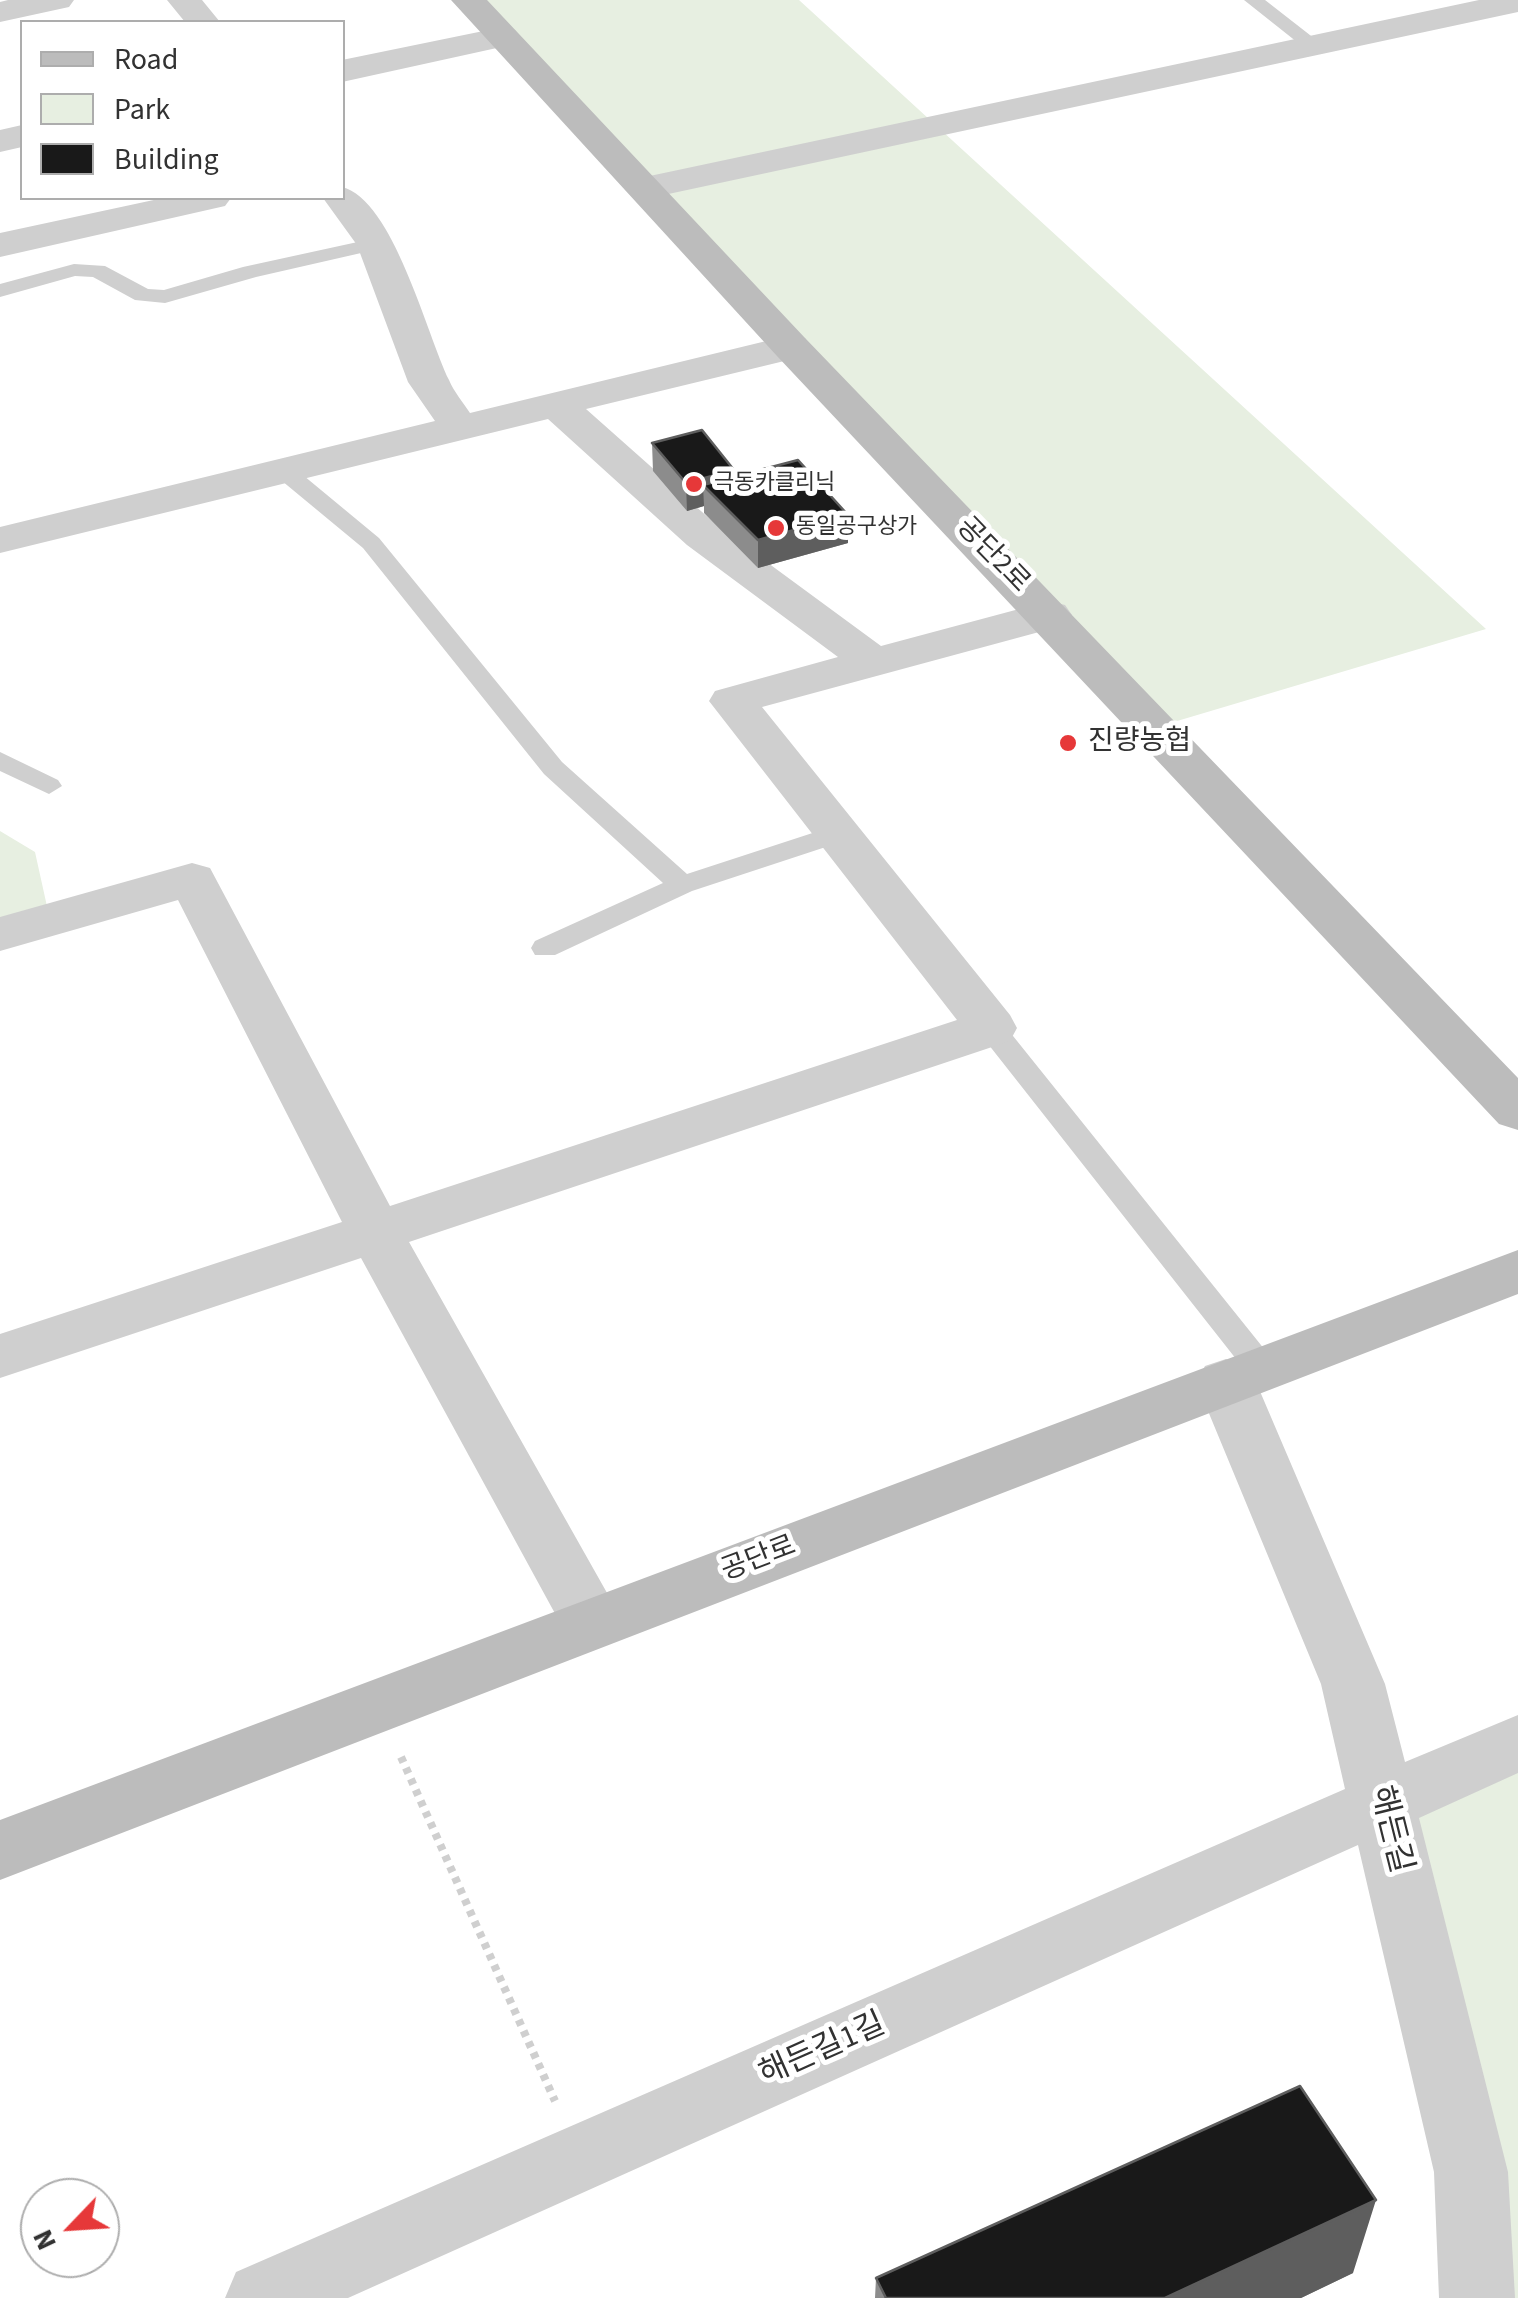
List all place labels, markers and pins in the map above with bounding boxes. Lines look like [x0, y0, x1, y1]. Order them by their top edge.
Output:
place label: 극동카클리닉 [714, 471, 835, 497]
marker: 극동카클리닉 [683, 473, 705, 495]
place label: 동일공구상가 [796, 515, 917, 541]
marker: 동일공구상가 [765, 517, 787, 539]
place label: 진량농협 [1088, 726, 1191, 760]
marker: 진량농협 [1057, 732, 1079, 754]

